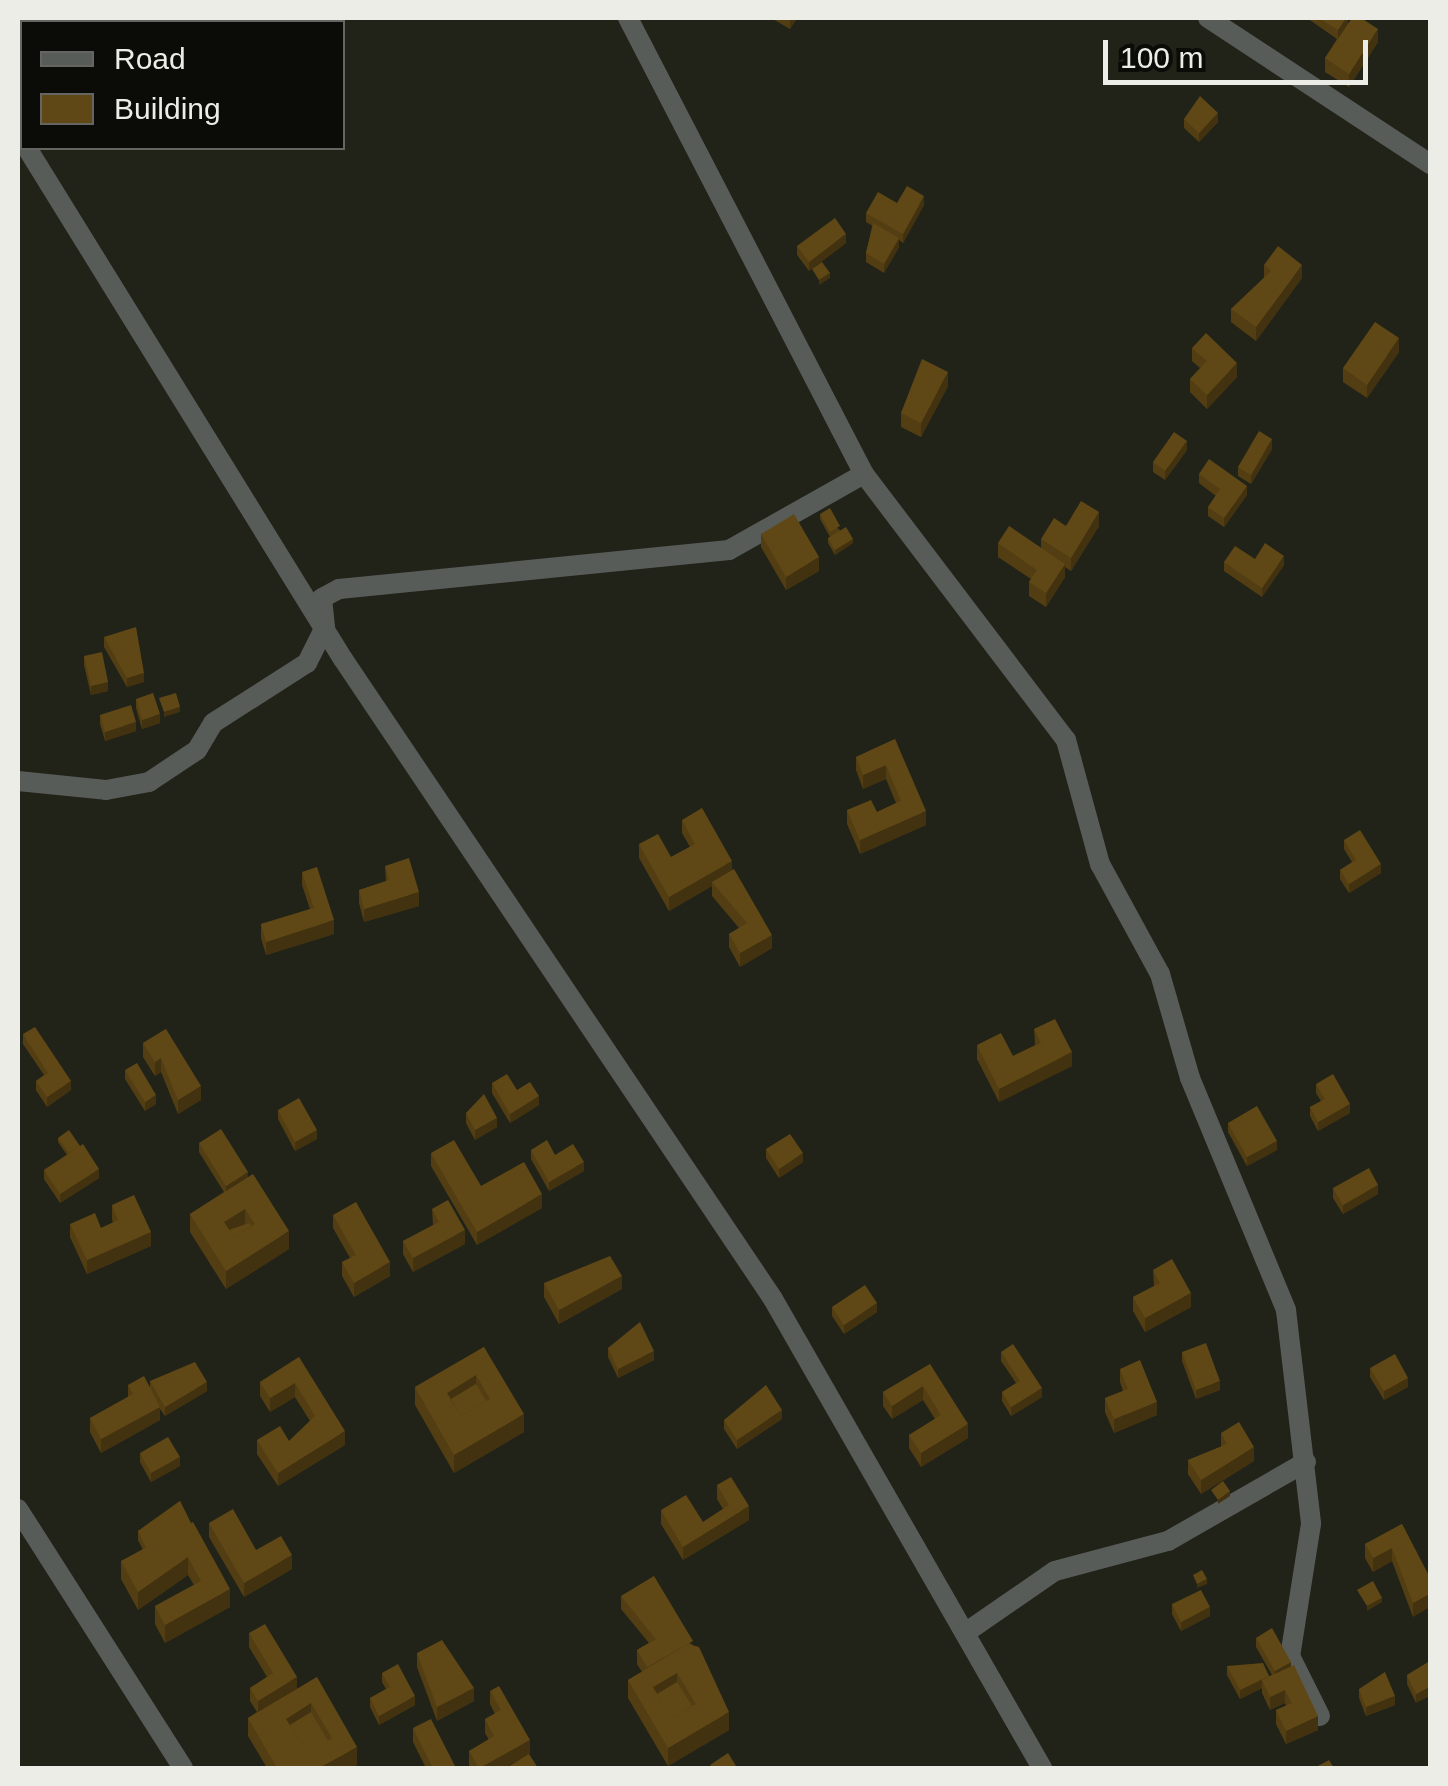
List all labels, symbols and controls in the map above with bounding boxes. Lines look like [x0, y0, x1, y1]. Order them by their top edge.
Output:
legend [20, 20, 345, 150]
scale bar [1108, 20, 1373, 82]
text: 100 m [1120, 41, 1203, 74]
text: Road [114, 42, 186, 75]
text: Building [114, 92, 221, 125]

